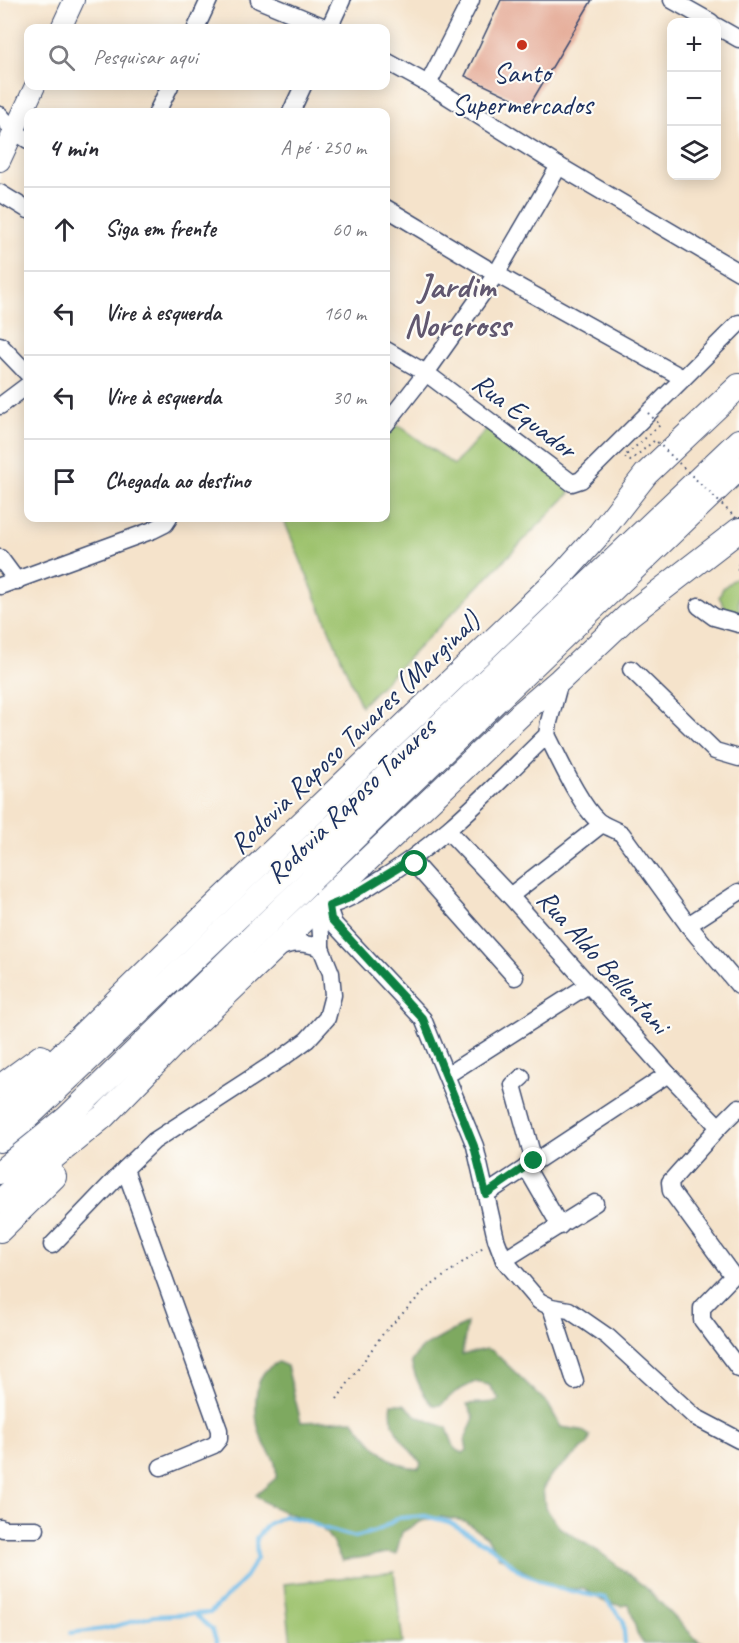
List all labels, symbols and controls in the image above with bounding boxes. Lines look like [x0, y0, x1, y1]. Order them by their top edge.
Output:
map controls [667, 18, 721, 180]
button: + [667, 18, 721, 72]
search box [24, 24, 390, 90]
marker: Santo Supermercados [515, 38, 529, 52]
icon: search [45, 41, 78, 74]
text: Pesquisar aqui [93, 43, 198, 71]
place label: Santo Supermercados [452, 55, 595, 122]
button: − [667, 72, 721, 126]
button: layers [667, 126, 721, 180]
text: 4 min [48, 131, 98, 164]
text: A pé · 250 m [281, 135, 366, 160]
icon: ahead [48, 213, 81, 246]
text: Siga em frente [105, 215, 216, 243]
text: 60 m [332, 217, 366, 242]
district label: Jardim Norcross [404, 264, 513, 346]
icon: left [48, 297, 81, 330]
text: Vire à esquerda [105, 299, 221, 327]
text: 160 m [323, 301, 366, 326]
street label: Rua Equador [466, 365, 585, 467]
icon: left [48, 381, 81, 414]
text: Vire à esquerda [105, 383, 221, 411]
text: 30 m [332, 385, 366, 410]
icon: arrive [48, 465, 81, 498]
text: Chegada ao destino [105, 467, 250, 495]
street label: Rodovia Raposo Tavares (Marginal) [222, 603, 486, 861]
street label: Rodovia Raposo Tavares [258, 710, 442, 890]
route start [401, 850, 427, 876]
street label: Rua Aldo Bellentani [530, 882, 680, 1044]
route end [520, 1147, 546, 1173]

